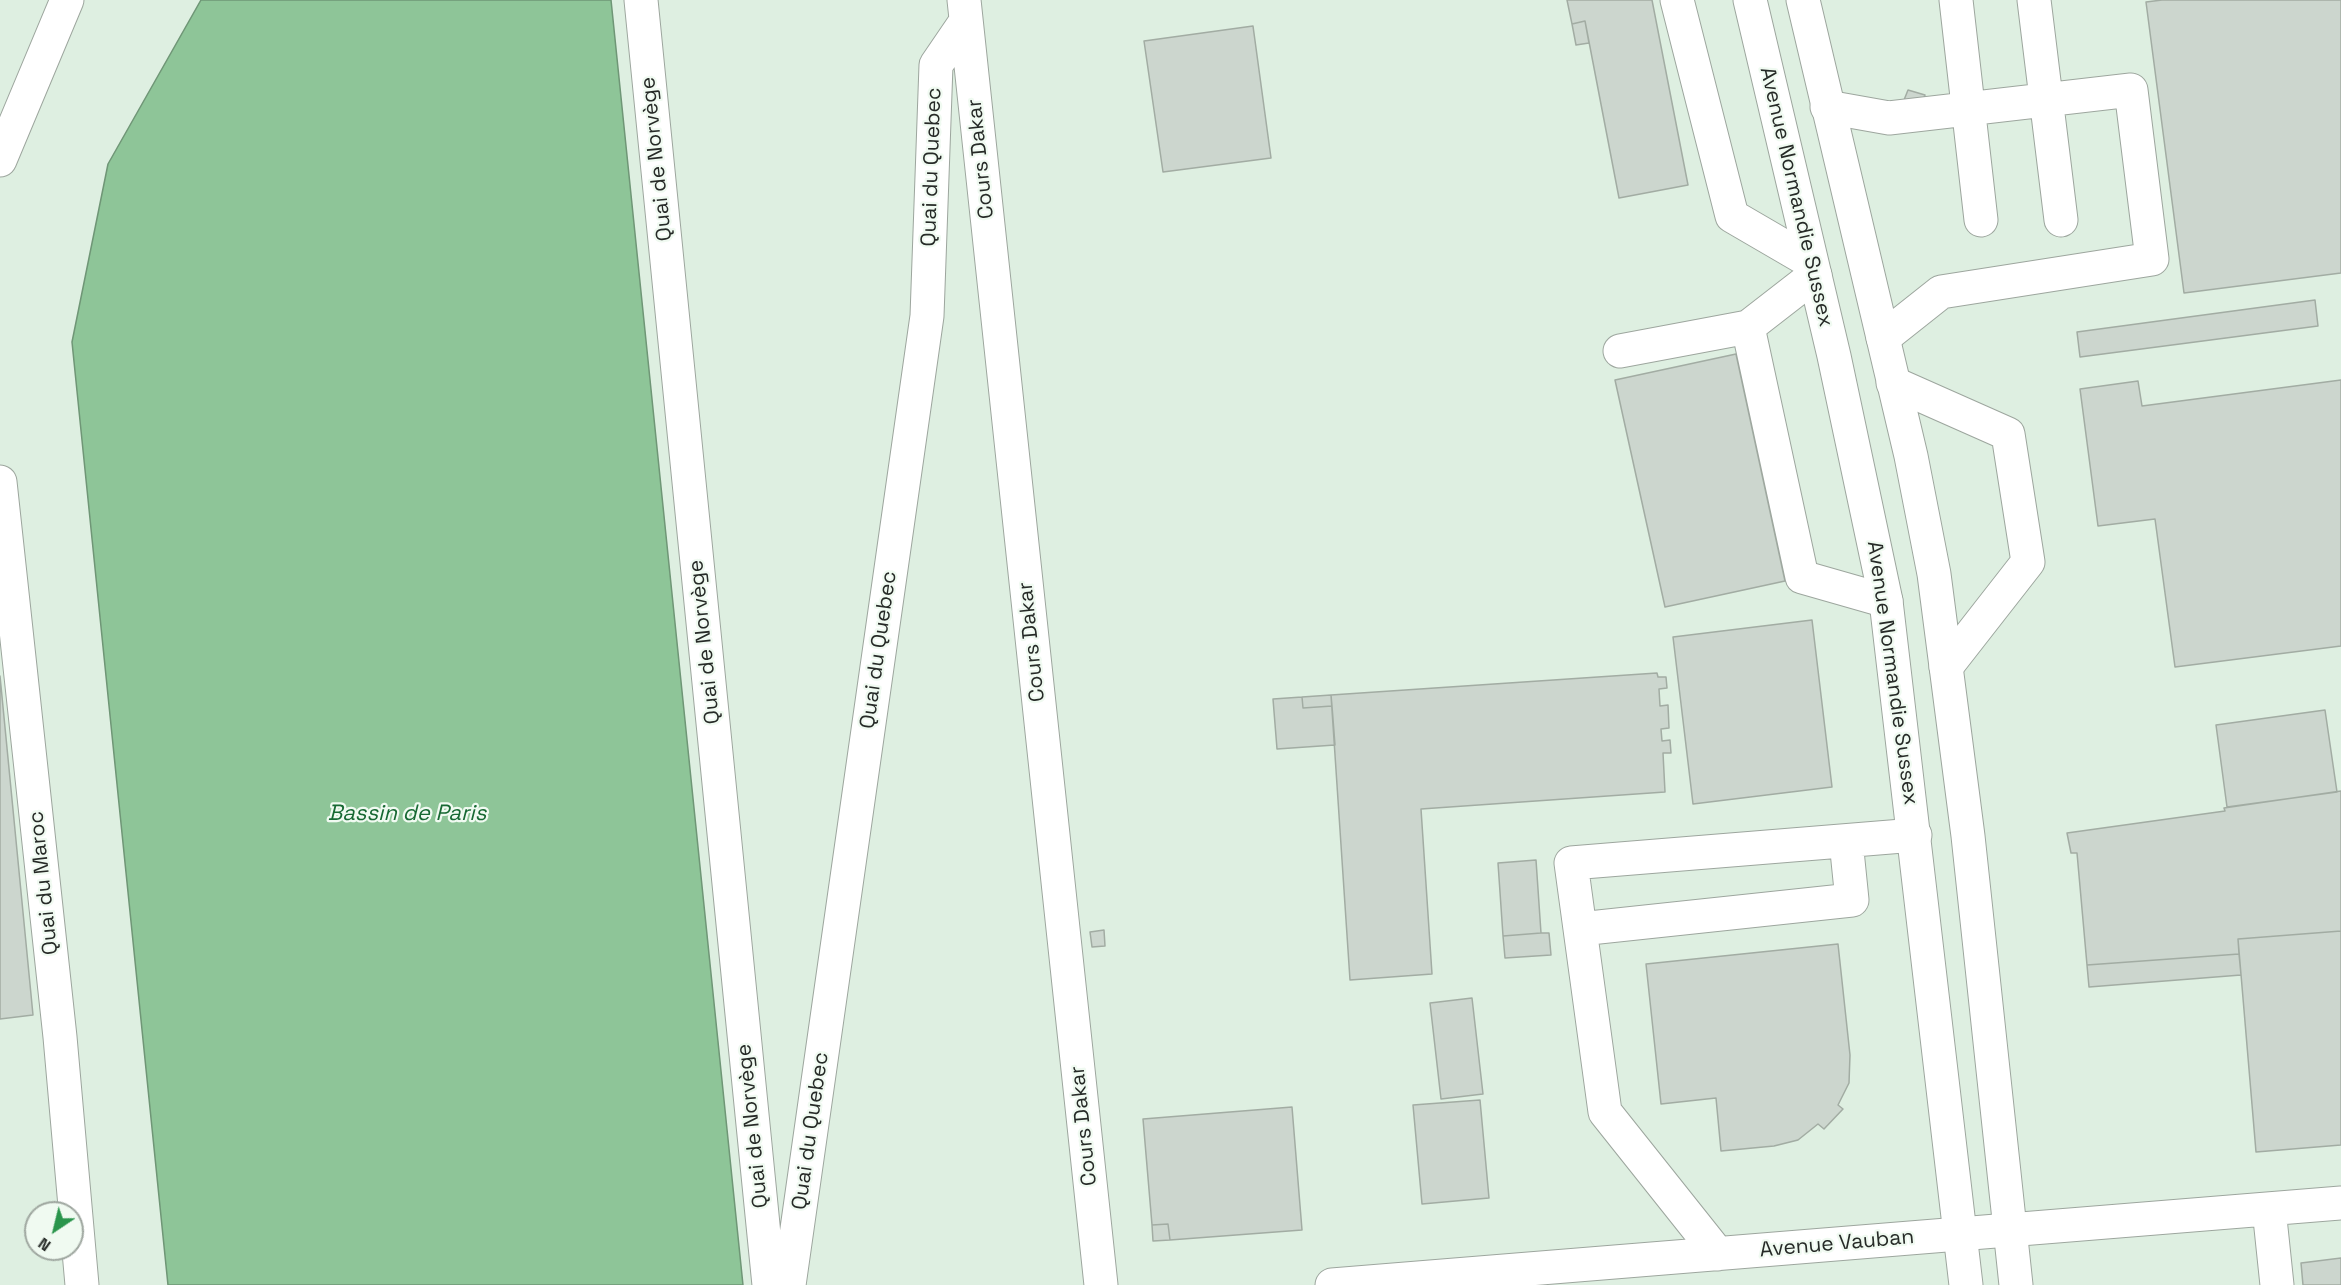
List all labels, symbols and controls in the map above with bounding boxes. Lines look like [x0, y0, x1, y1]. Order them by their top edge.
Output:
street label: Avenue Normandie Sussex [1754, 65, 1838, 329]
street label: Quai de Norvège [636, 76, 678, 242]
street label: Quai du Quebec [917, 87, 947, 247]
street label: Cours Dakar [962, 98, 1000, 220]
street label: Avenue Normandie Sussex [1861, 540, 1923, 806]
street label: Quai de Norvège [684, 559, 726, 725]
street label: Quai du Quebec [855, 569, 903, 731]
street label: Cours Dakar [1013, 581, 1051, 703]
water label: Bassin de Paris [328, 801, 486, 827]
street label: Quai du Maroc [24, 810, 64, 956]
street label: Quai de Norvège [732, 1043, 774, 1209]
street label: Quai du Quebec [787, 1050, 835, 1212]
street label: Cours Dakar [1065, 1065, 1103, 1187]
north arrow [24, 1201, 84, 1261]
street label: Avenue Vauban [1759, 1225, 1915, 1263]
text: N [34, 1233, 55, 1256]

